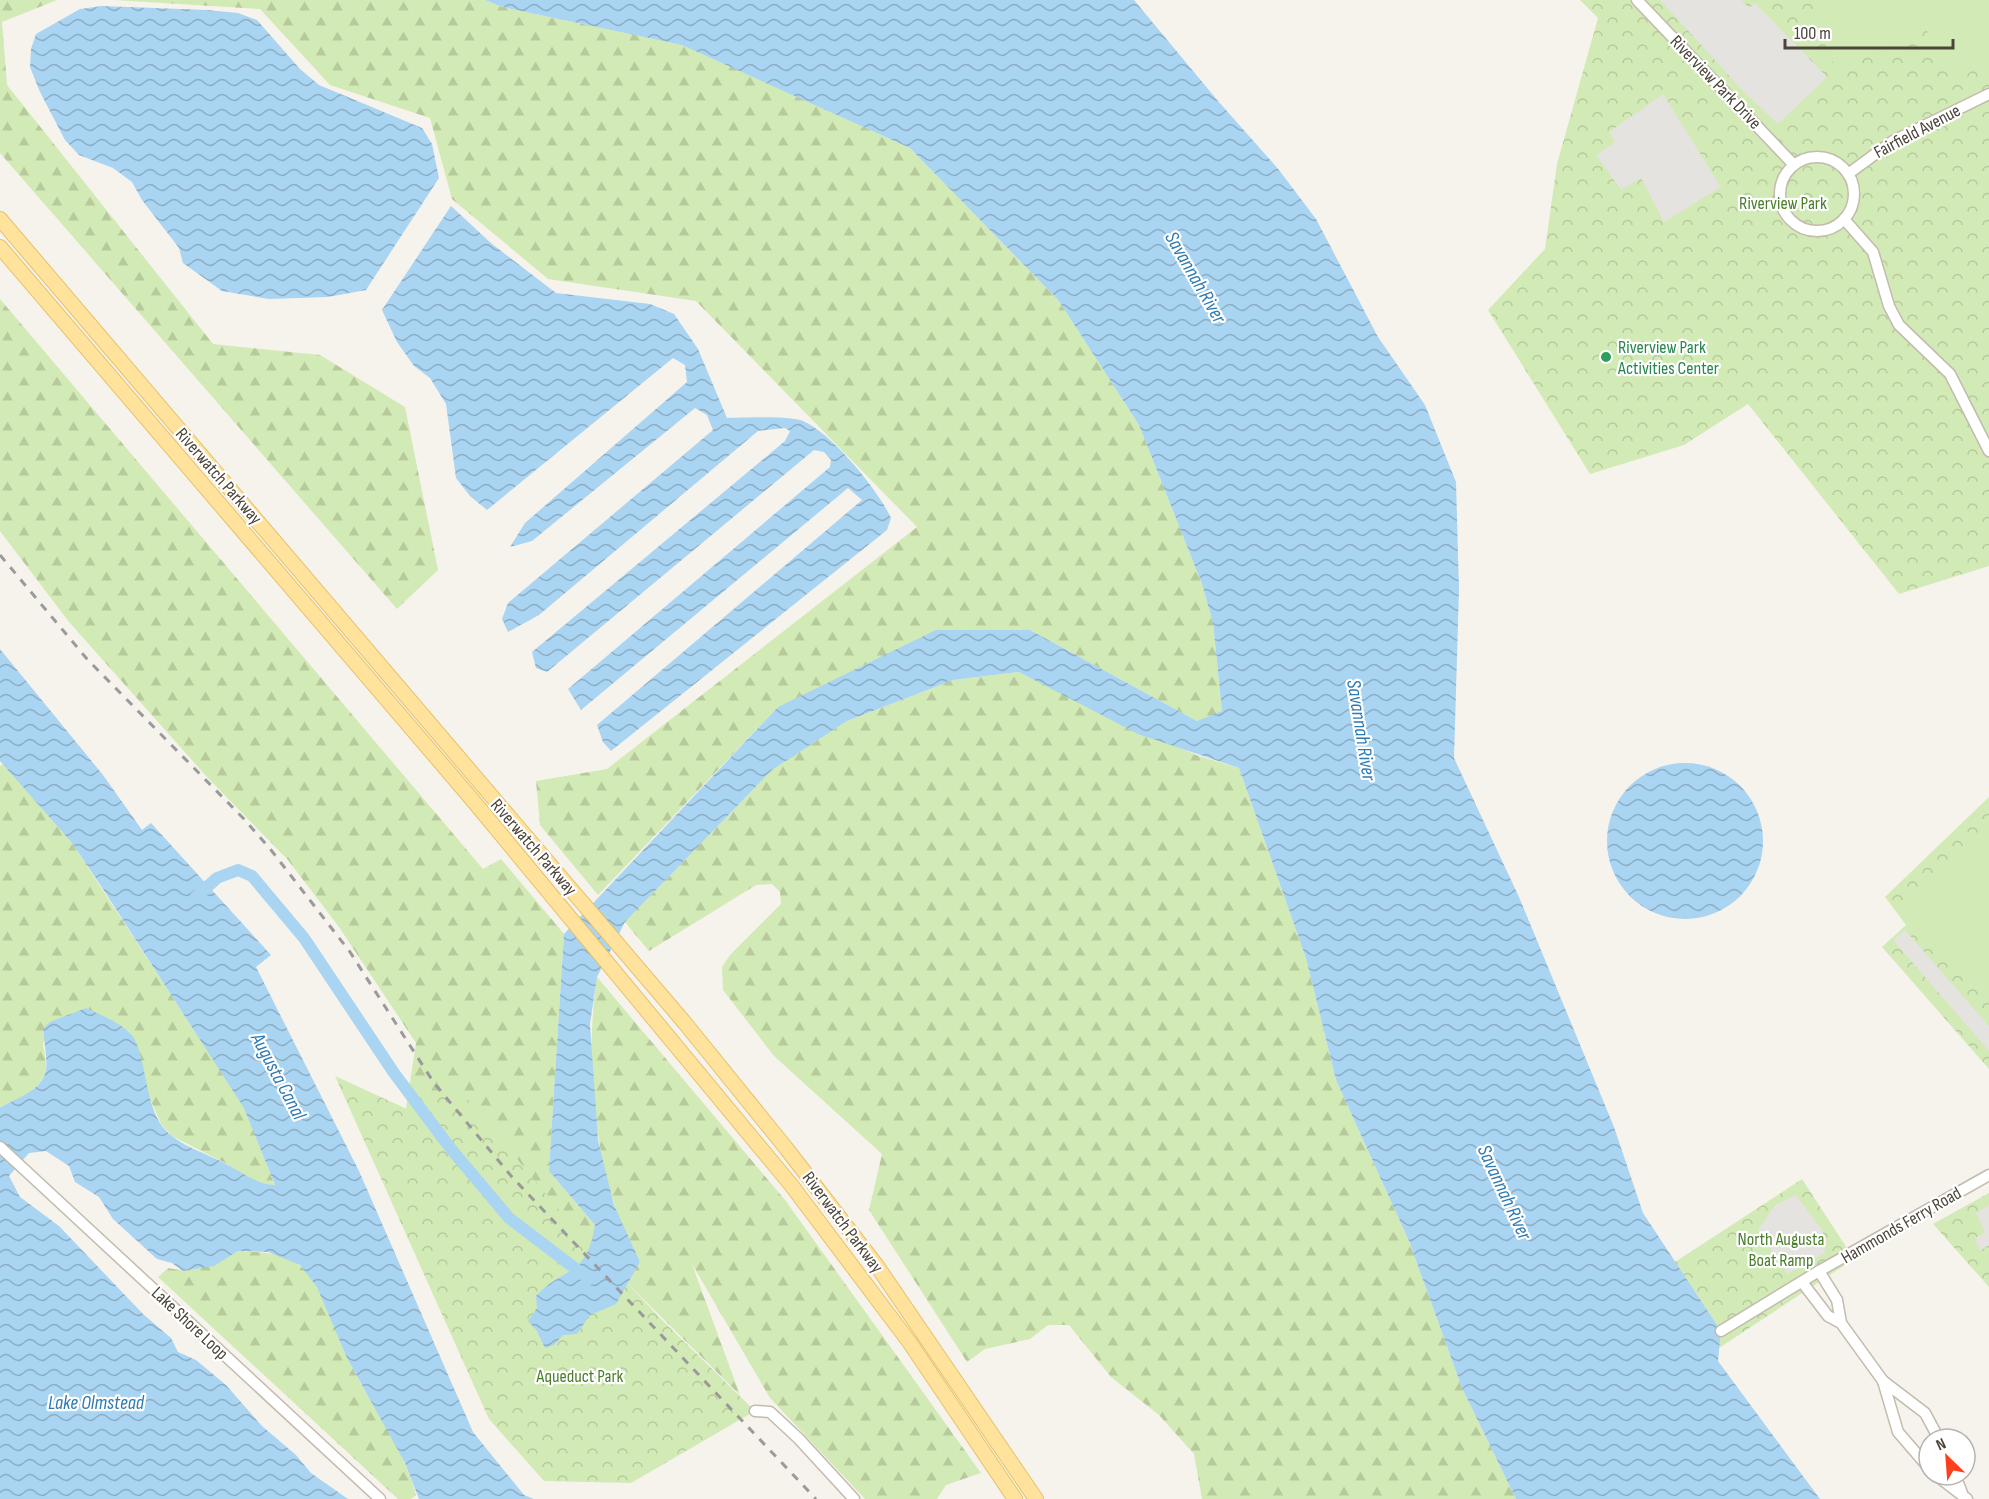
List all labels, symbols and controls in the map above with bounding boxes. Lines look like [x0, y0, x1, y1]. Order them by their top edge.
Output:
scale bar [1785, 12, 1953, 50]
text: 100 m [1794, 23, 1831, 44]
street label: Riverview Park Drive [1666, 31, 1766, 134]
street label: Fairfield Avenue [1870, 100, 1964, 163]
park label: Riverview Park [1739, 193, 1827, 214]
water label: Savannah River [1159, 227, 1232, 329]
place label: Riverview Park Activities Center [1617, 337, 1719, 379]
marker: Riverview Park Activities Center [1599, 350, 1613, 364]
street label: Riverwatch Parkway [171, 424, 266, 529]
water label: Savannah River [1341, 678, 1381, 784]
street label: Riverwatch Parkway [486, 795, 581, 900]
water label: Augusta Canal [245, 1028, 312, 1125]
water label: Savannah River [1472, 1141, 1537, 1245]
street label: Riverwatch Parkway [798, 1168, 887, 1277]
street label: Hammonds Ferry Road [1837, 1183, 1965, 1268]
park label: North Augusta Boat Ramp [1738, 1229, 1824, 1271]
street label: Lake Shore Loop [147, 1283, 232, 1364]
park label: Aqueduct Park [535, 1366, 624, 1387]
water label: Lake Olmstead [48, 1391, 145, 1415]
north arrow [1917, 1427, 1977, 1487]
text: N [1933, 1434, 1949, 1455]

